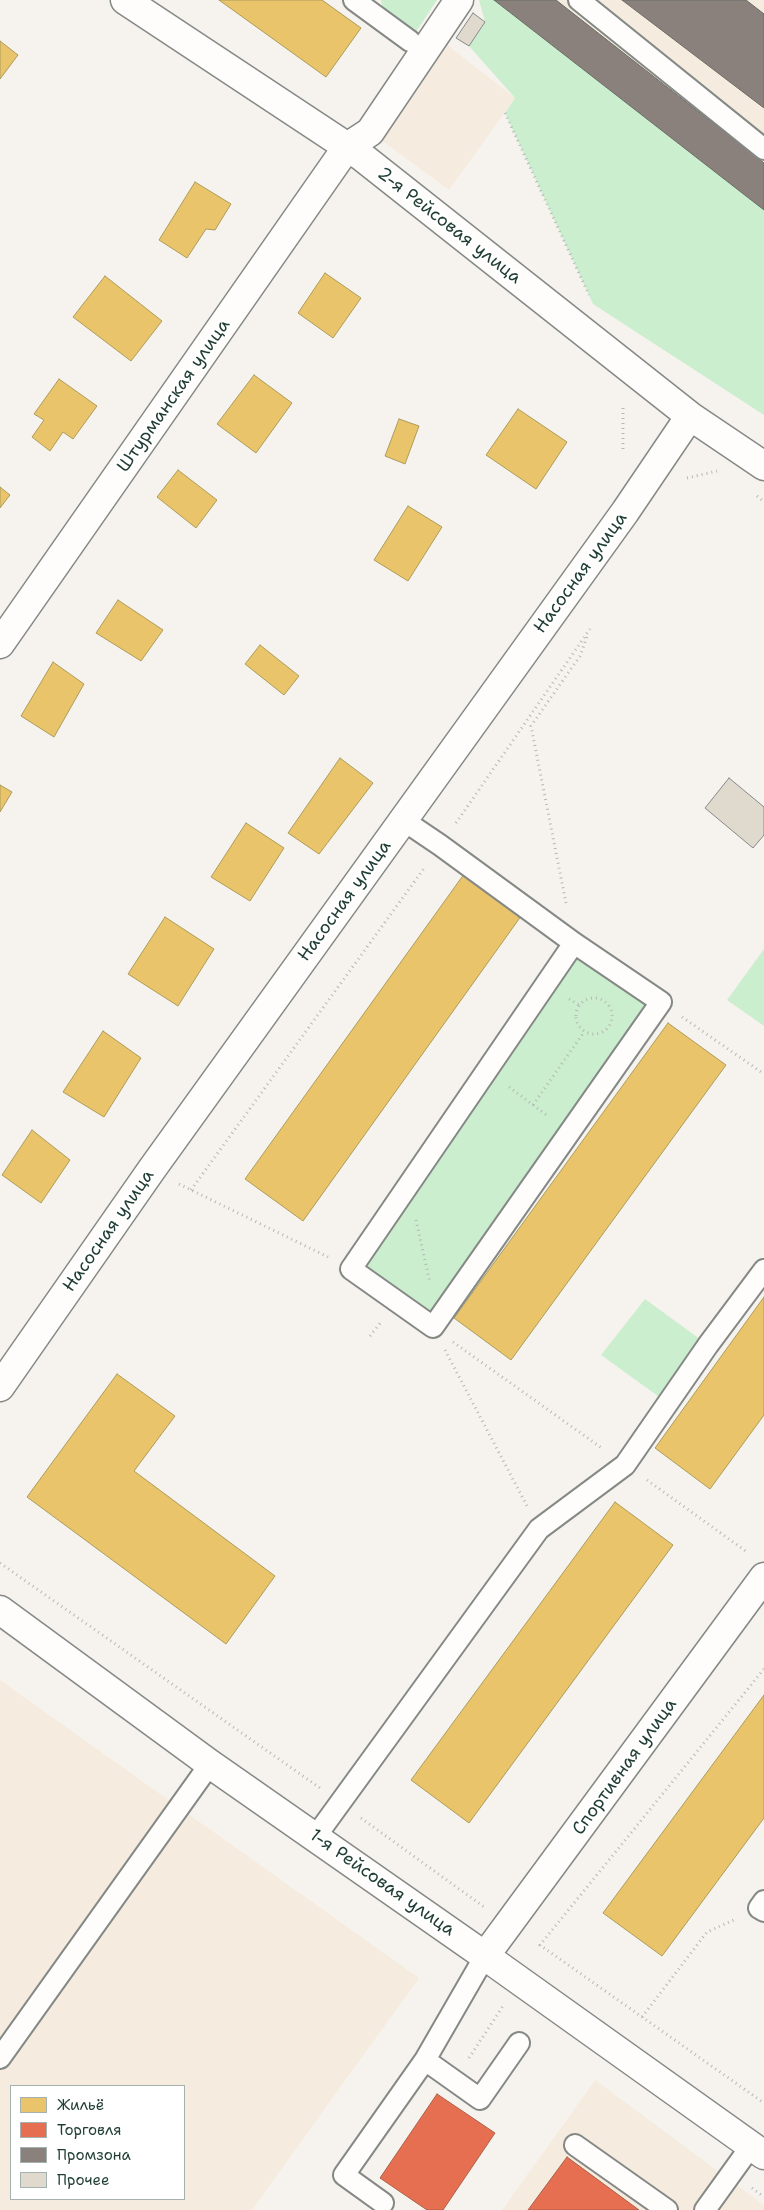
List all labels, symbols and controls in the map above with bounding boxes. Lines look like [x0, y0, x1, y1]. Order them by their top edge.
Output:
street label: 2-я Рейсовая улица [373, 163, 525, 289]
street label: Штурманская улица [113, 315, 235, 477]
street label: Насосная улица [530, 508, 632, 638]
street label: Насосная улица [294, 836, 396, 966]
street label: Насосная улица [59, 1166, 159, 1296]
street label: Спортивная улица [568, 1694, 682, 1840]
street label: 1-я Рейсовая улица [305, 1825, 459, 1941]
legend [10, 2085, 185, 2200]
text: Жильё [57, 2095, 104, 2115]
text: Торговля [57, 2120, 122, 2140]
text: Промзона [57, 2145, 131, 2165]
text: Прочее [57, 2170, 109, 2190]

